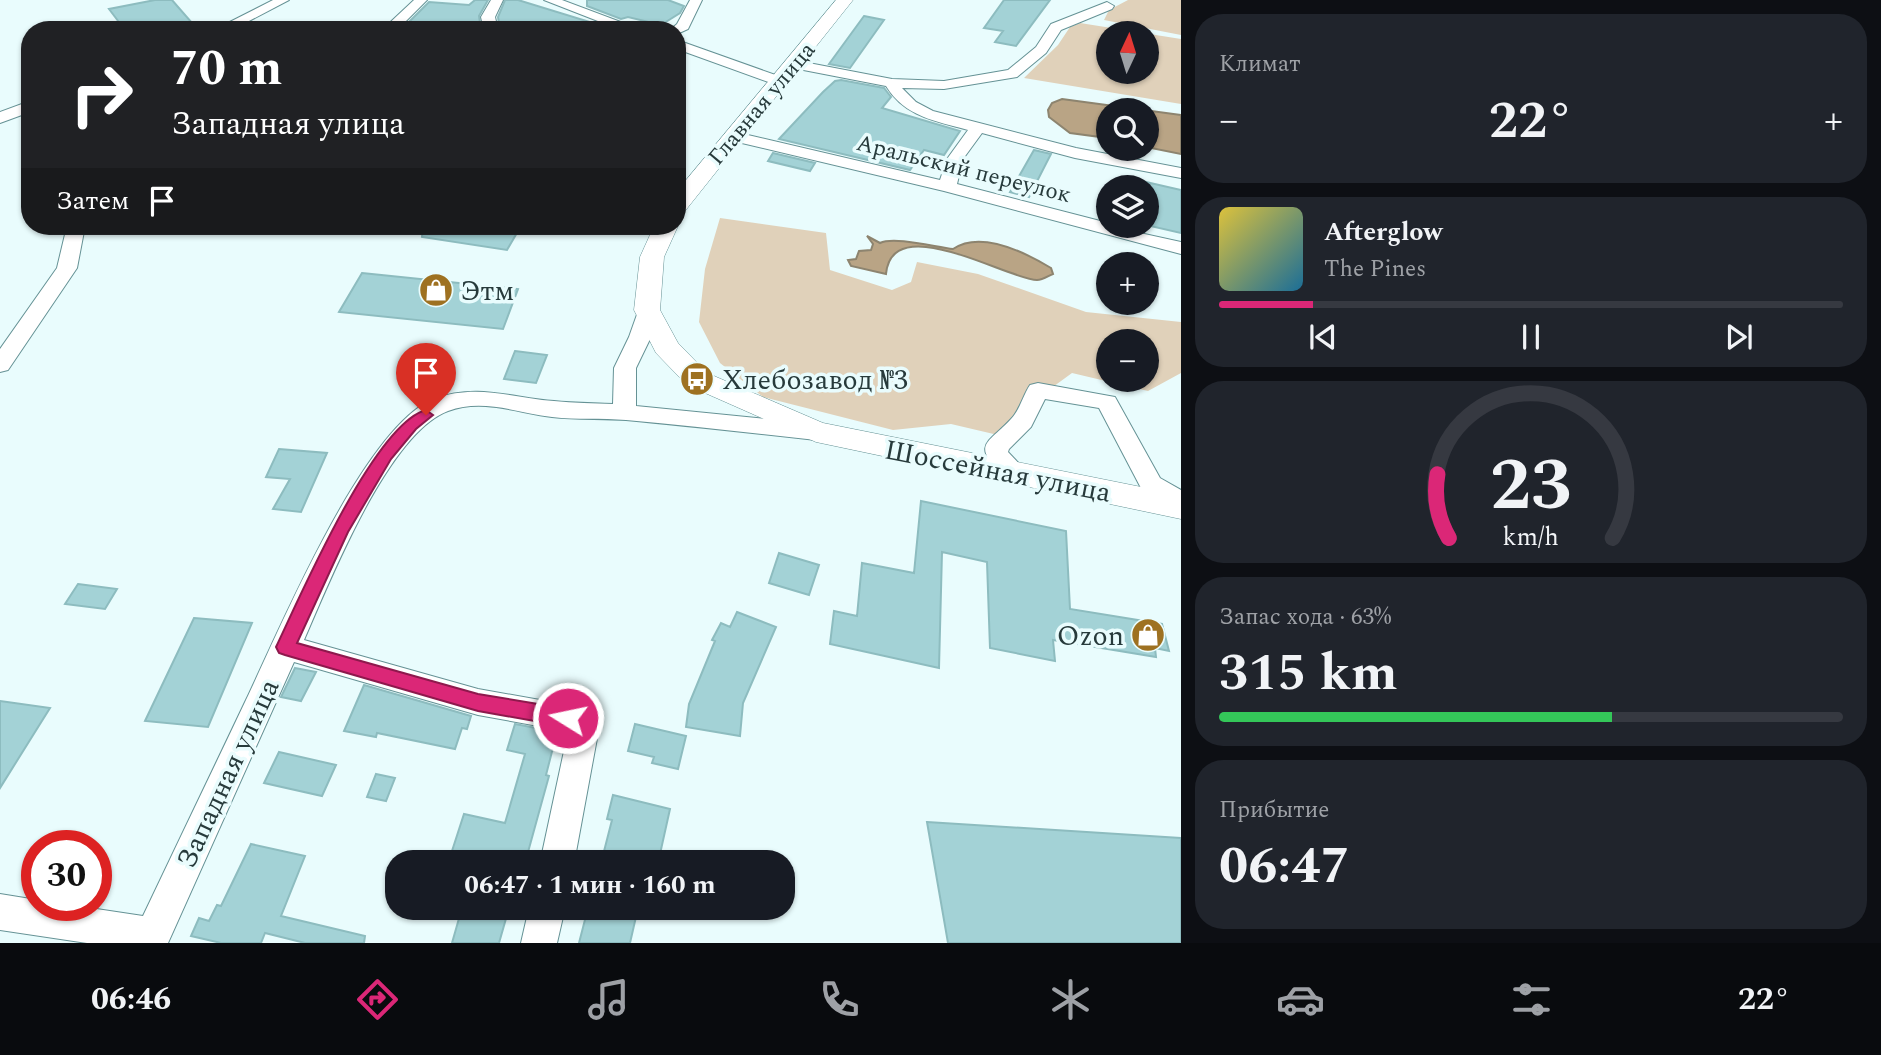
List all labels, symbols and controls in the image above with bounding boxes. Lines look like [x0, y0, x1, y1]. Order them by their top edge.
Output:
north arrow [1096, 21, 1158, 84]
map controls [1096, 21, 1159, 392]
text: 70 m [171, 32, 282, 107]
street label: Главная улица [700, 34, 824, 173]
text: Климат [1219, 47, 1301, 82]
icon: right [56, 49, 147, 140]
text: 22° [1489, 82, 1573, 161]
text: − [1219, 92, 1238, 150]
text: + [1824, 92, 1843, 150]
button: search [1096, 98, 1159, 161]
text: Западная улица [171, 100, 405, 149]
street label: Аральский переулок [853, 126, 1075, 213]
button: layers [1096, 175, 1159, 238]
text: Затем [56, 181, 129, 221]
icon: arrive [143, 182, 181, 220]
text: Afterglow [1324, 212, 1443, 252]
button: + [1096, 252, 1159, 315]
text: The Pines [1324, 252, 1426, 287]
place label: Этм [460, 270, 514, 313]
shop icon: Этм [417, 271, 455, 309]
icon: previous [1304, 318, 1342, 356]
icon: pause [1512, 318, 1550, 356]
icon: next [1720, 318, 1758, 356]
button: − [1096, 329, 1159, 392]
pin [396, 343, 456, 415]
icon: arrive [407, 354, 445, 392]
place label: Хлебозавод №3 [722, 359, 908, 402]
bus stop icon: Хлебозавод №3 [678, 360, 716, 398]
street label: Шоссейная улица [881, 428, 1115, 515]
text: 23 [1490, 431, 1572, 542]
text: km/h [1503, 518, 1559, 556]
text: Запас хода · 63% [1219, 600, 1391, 635]
place label: Ozon [1057, 615, 1124, 658]
shop icon: Ozon [1129, 616, 1167, 654]
text: 315 km [1219, 634, 1398, 713]
street label: Западная улица [166, 672, 291, 875]
position arrow [531, 681, 605, 755]
text: Прибытие [1219, 793, 1330, 828]
text: 06:47 [1219, 827, 1350, 906]
speed limit sign: 30 [21, 830, 112, 921]
text: 06:47 · 1 мин · 160 m [464, 865, 716, 905]
text: 06:46 [91, 975, 171, 1024]
icon: directions [353, 975, 402, 1024]
icon: music [584, 975, 633, 1024]
icon: phone [815, 975, 864, 1024]
icon: climate [1046, 975, 1095, 1024]
icon: car [1276, 975, 1325, 1024]
icon: filters [1507, 975, 1556, 1024]
text: 22° [1738, 975, 1790, 1024]

